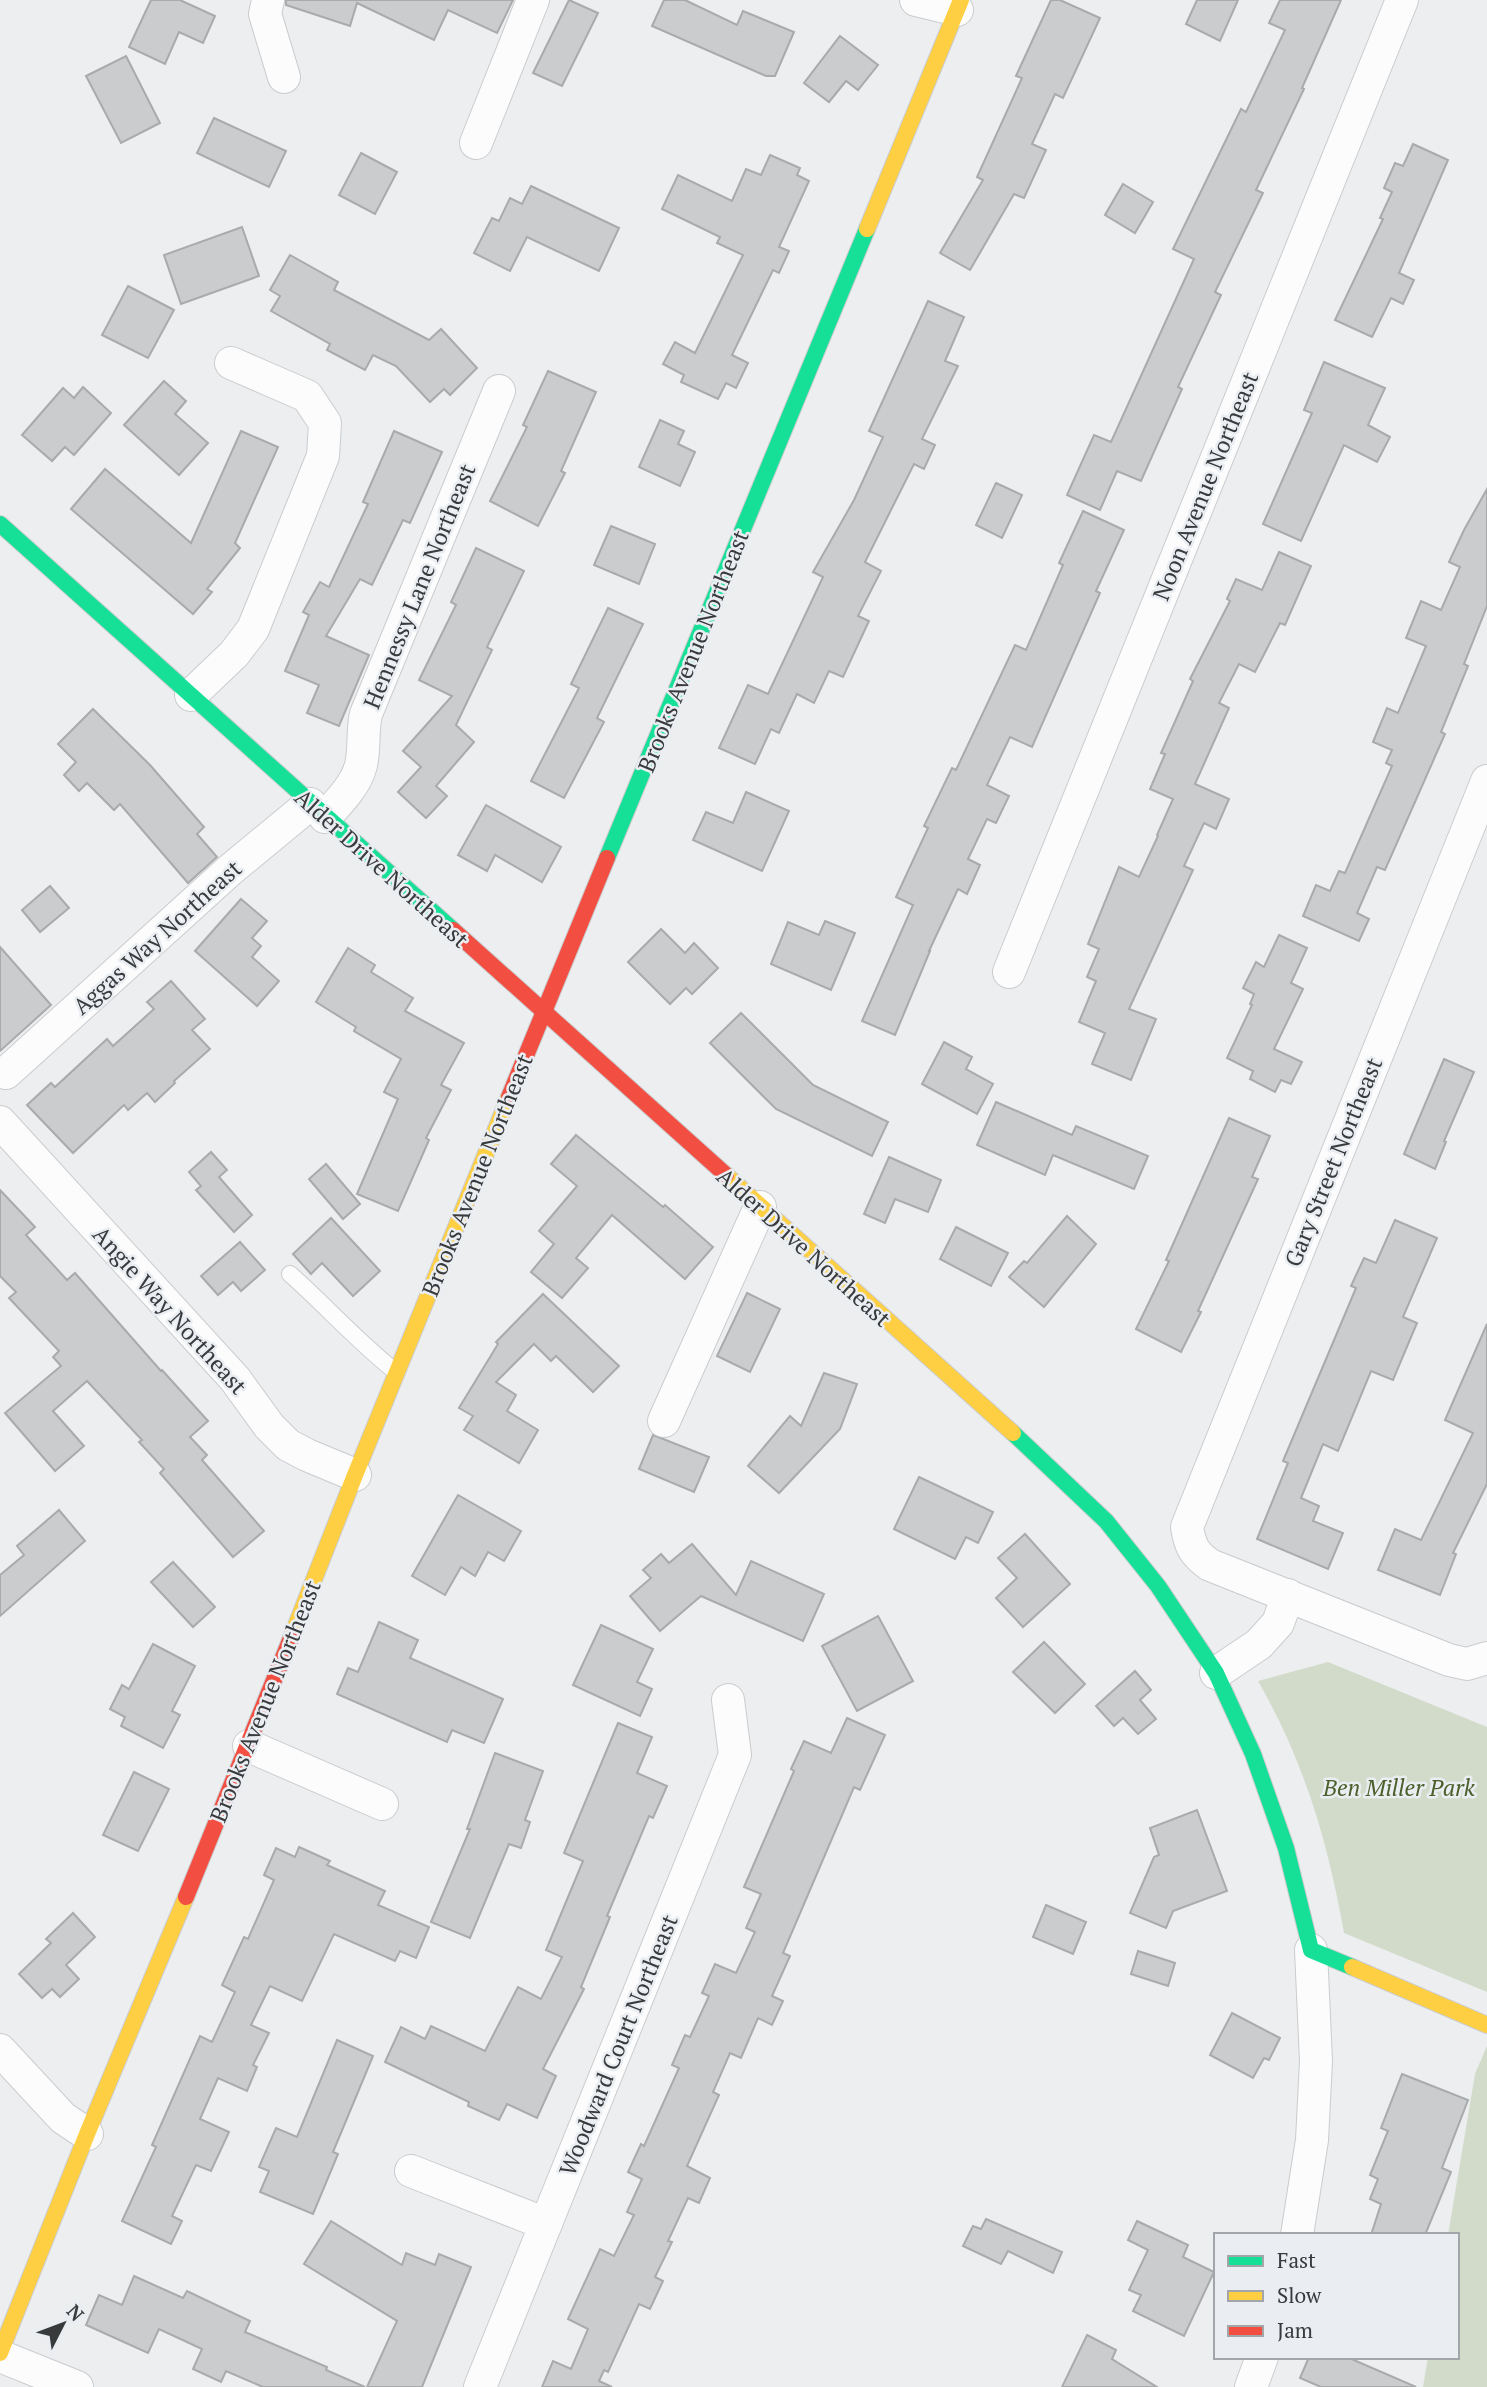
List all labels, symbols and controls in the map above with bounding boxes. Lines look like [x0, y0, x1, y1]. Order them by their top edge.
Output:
street label: Noon Avenue Northeast [1145, 367, 1265, 605]
street label: Hennessy Lane Northeast [356, 459, 483, 713]
street label: Brooks Avenue Northeast [630, 525, 756, 777]
street label: Alder Drive Northeast [288, 782, 476, 955]
street label: Aggas Way Northeast [66, 853, 248, 1021]
street label: Brooks Avenue Northeast [414, 1049, 540, 1301]
street label: Gary Street Northeast [1277, 1052, 1389, 1271]
street label: Alder Drive Northeast [710, 1161, 898, 1334]
street label: Angie Way Northeast [86, 1219, 254, 1401]
street label: Brooks Avenue Northeast [202, 1575, 328, 1827]
park label: Ben Miller Park [1322, 1772, 1476, 1803]
street label: Woodward Court Northeast [551, 1909, 685, 2180]
legend [1214, 2233, 1459, 2359]
text: Fast [1277, 2246, 1316, 2274]
text: Slow [1277, 2281, 1322, 2309]
north arrow [28, 2289, 98, 2359]
text: N [62, 2299, 91, 2326]
text: Jam [1277, 2316, 1313, 2344]

